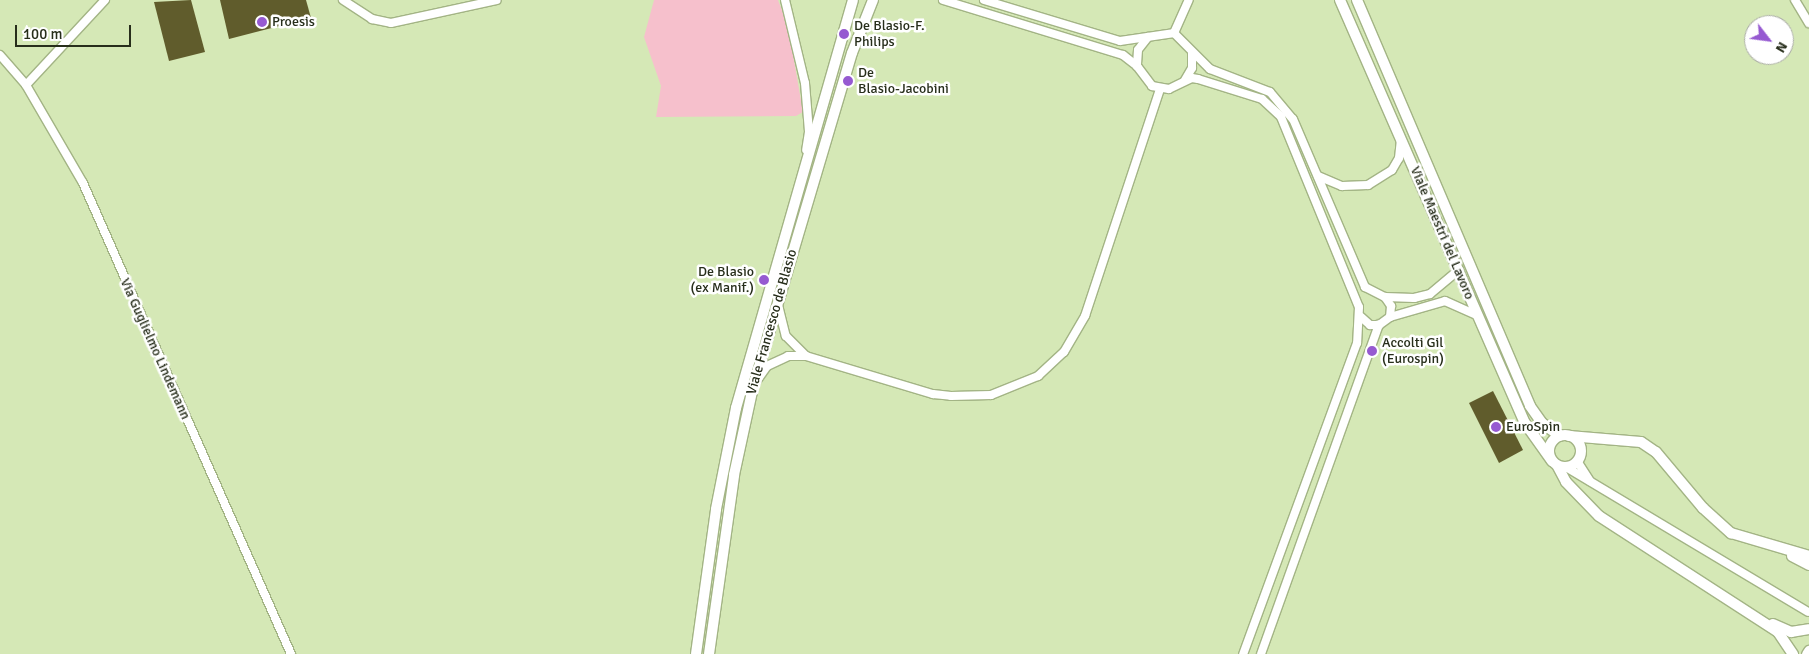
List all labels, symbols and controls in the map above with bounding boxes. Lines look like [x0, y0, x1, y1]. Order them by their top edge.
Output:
place label: Proesis [272, 14, 315, 30]
scale bar [18, 15, 134, 47]
north arrow [1744, 15, 1794, 65]
marker: Proesis [256, 16, 268, 28]
place label: De Blasio-F. Philips [854, 18, 925, 50]
text: 100 m [23, 25, 63, 43]
marker: De Blasio-F. Philips [838, 28, 850, 40]
text: N [1772, 39, 1791, 56]
place label: De Blasio-Jacobini [858, 65, 949, 98]
marker: De Blasio-Jacobini [842, 75, 854, 87]
street label: Viale Maestri del Lavoro [1406, 164, 1478, 302]
street label: Viale Francesco de Blasio [743, 247, 801, 397]
place label: De Blasio (ex Manif.) [691, 264, 754, 296]
marker: De Blasio (ex Manif.) [758, 274, 770, 286]
street label: Via Guglielmo Lindemann [116, 276, 194, 422]
place label: Accolti Gil (Eurospin) [1382, 335, 1444, 368]
marker: Accolti Gil (Eurospin) [1366, 345, 1378, 357]
place label: EuroSpin [1506, 419, 1560, 435]
marker: EuroSpin [1490, 421, 1502, 433]

